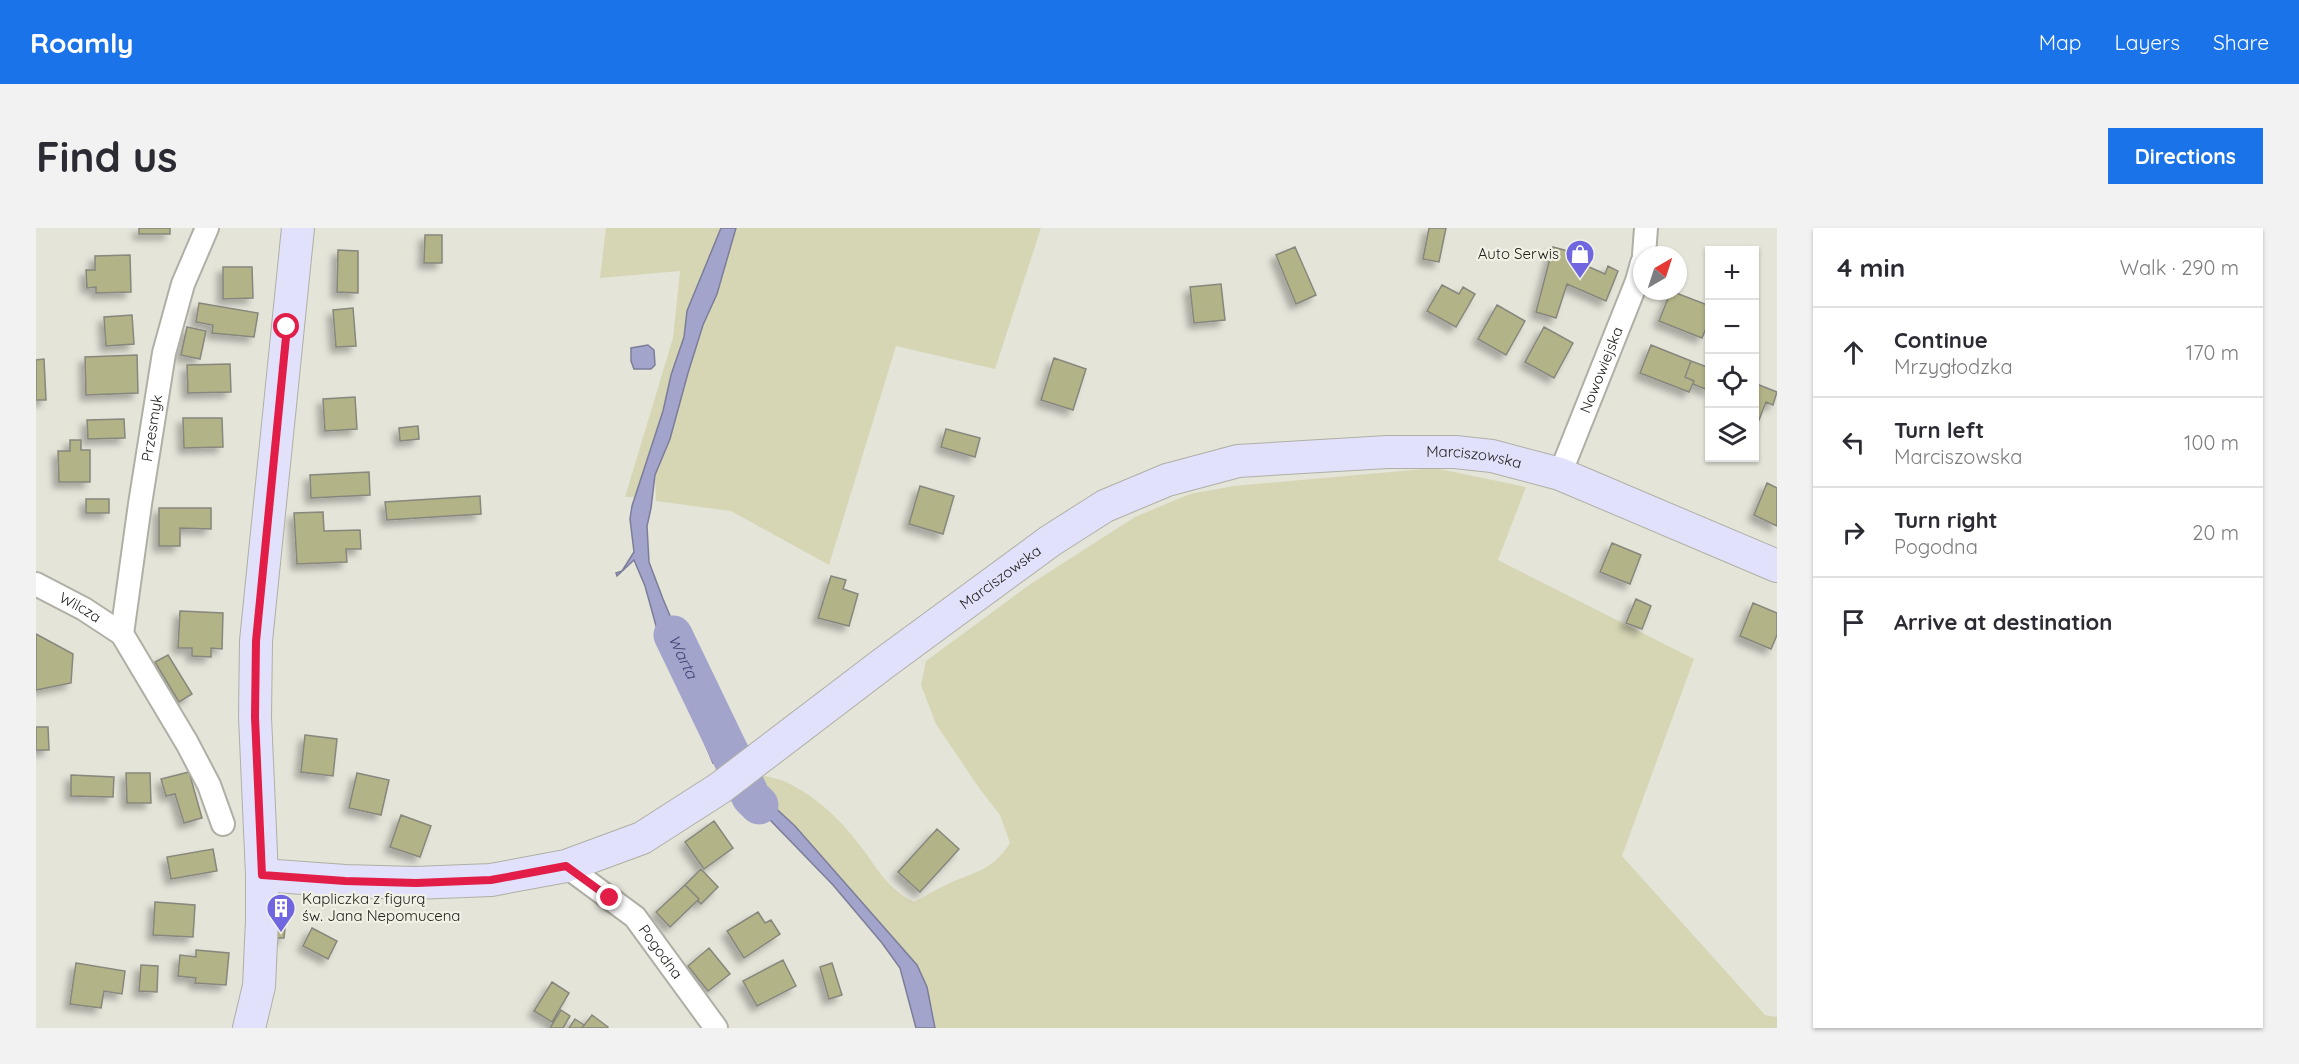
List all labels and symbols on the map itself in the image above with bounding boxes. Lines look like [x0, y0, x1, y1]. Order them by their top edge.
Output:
shop icon: Auto Serwis [1564, 238, 1596, 280]
place label: Auto Serwis [1478, 244, 1559, 263]
north arrow [1633, 246, 1687, 300]
route start [273, 313, 299, 339]
street label: Nowowiejska [1575, 324, 1627, 416]
street label: Przesmyk [137, 393, 166, 463]
street label: Marciszowska [1426, 442, 1524, 472]
street label: Marciszowska [956, 541, 1045, 613]
street label: Wilcza [56, 588, 105, 627]
water label: Warta [664, 631, 703, 683]
route end [596, 884, 622, 910]
place label: Kapliczka z figurą św. Jana Nepomucena [302, 889, 460, 925]
building icon: Kapliczka z figurą św. Jana Nepomucena [265, 892, 297, 934]
street label: Pogodna [635, 921, 687, 983]

